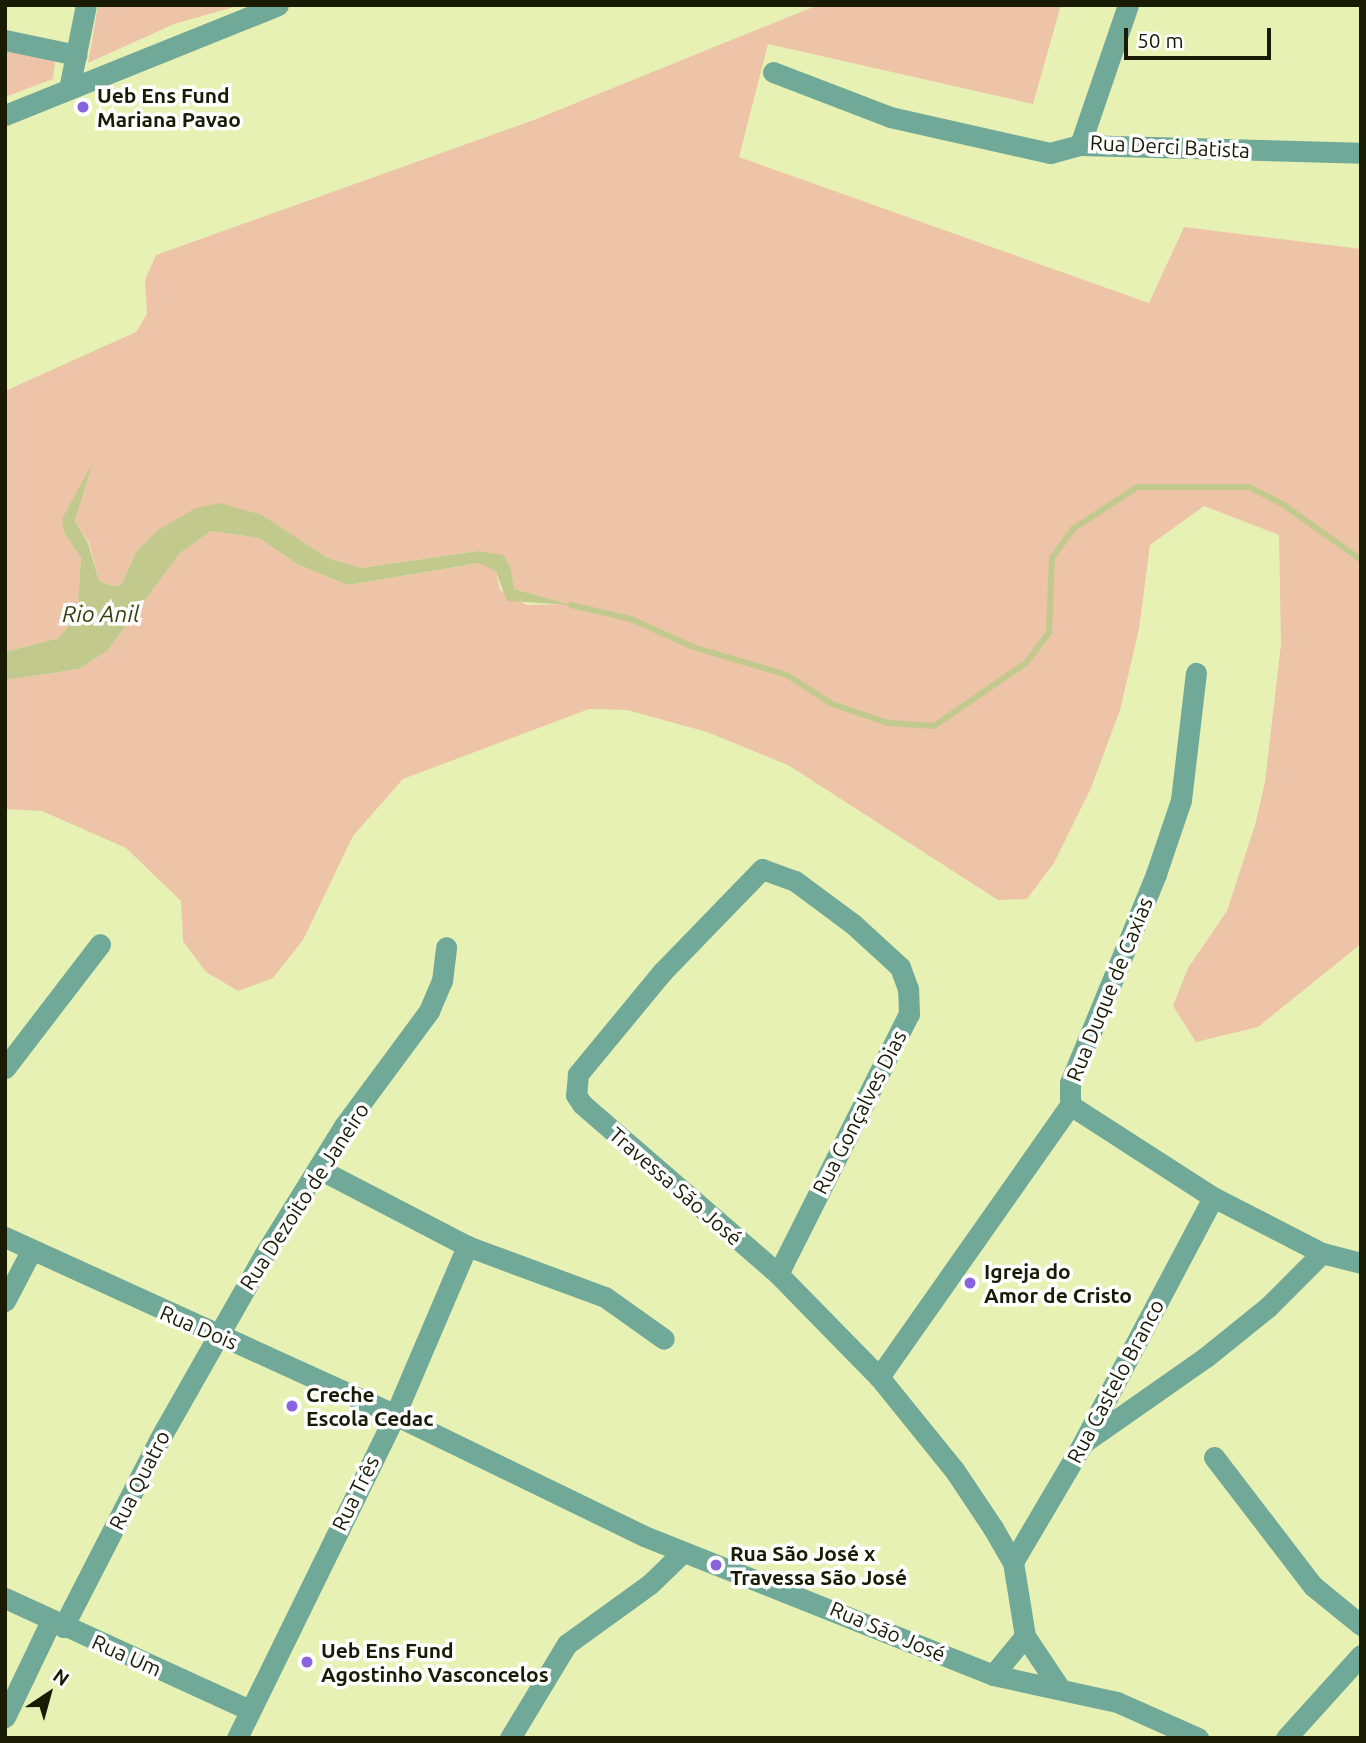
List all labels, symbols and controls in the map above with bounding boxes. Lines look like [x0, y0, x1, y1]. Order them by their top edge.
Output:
scale bar [1128, 14, 1275, 58]
text: 50 m [1137, 28, 1184, 52]
place label: Ueb Ens Fund Mariana Pavao [97, 82, 241, 132]
marker: Ueb Ens Fund Mariana Pavao [75, 99, 91, 115]
street label: Rua Derci Batista [1089, 129, 1251, 163]
water label: Rio Anil [62, 600, 140, 628]
street label: Rua Duque de Caxias [1061, 893, 1157, 1085]
street label: Rua Gonçalves Dias [807, 1026, 911, 1198]
street label: Rua Dezoito de Janeiro [234, 1098, 374, 1294]
street label: Travessa São José [605, 1122, 747, 1250]
place label: Igreja do Amor de Cristo [984, 1258, 1132, 1308]
marker: Igreja do Amor de Cristo [962, 1275, 978, 1291]
street label: Rua Castelo Branco [1061, 1295, 1169, 1467]
street label: Rua Dois [156, 1299, 242, 1355]
place label: Creche Escola Cedac [306, 1381, 434, 1431]
marker: Creche Escola Cedac [284, 1398, 300, 1414]
street label: Rua Quatro [103, 1426, 175, 1534]
street label: Rua Três [326, 1451, 384, 1535]
place label: Rua São José x Travessa São José [730, 1540, 907, 1590]
marker: Rua São José x Travessa São José [708, 1557, 724, 1573]
street label: Rua São José [827, 1595, 949, 1667]
street label: Rua Um [88, 1629, 166, 1681]
place label: Ueb Ens Fund Agostinho Vasconcelos [321, 1637, 549, 1687]
marker: Ueb Ens Fund Agostinho Vasconcelos [299, 1654, 315, 1670]
north arrow [14, 1659, 84, 1729]
text: N [49, 1664, 74, 1690]

